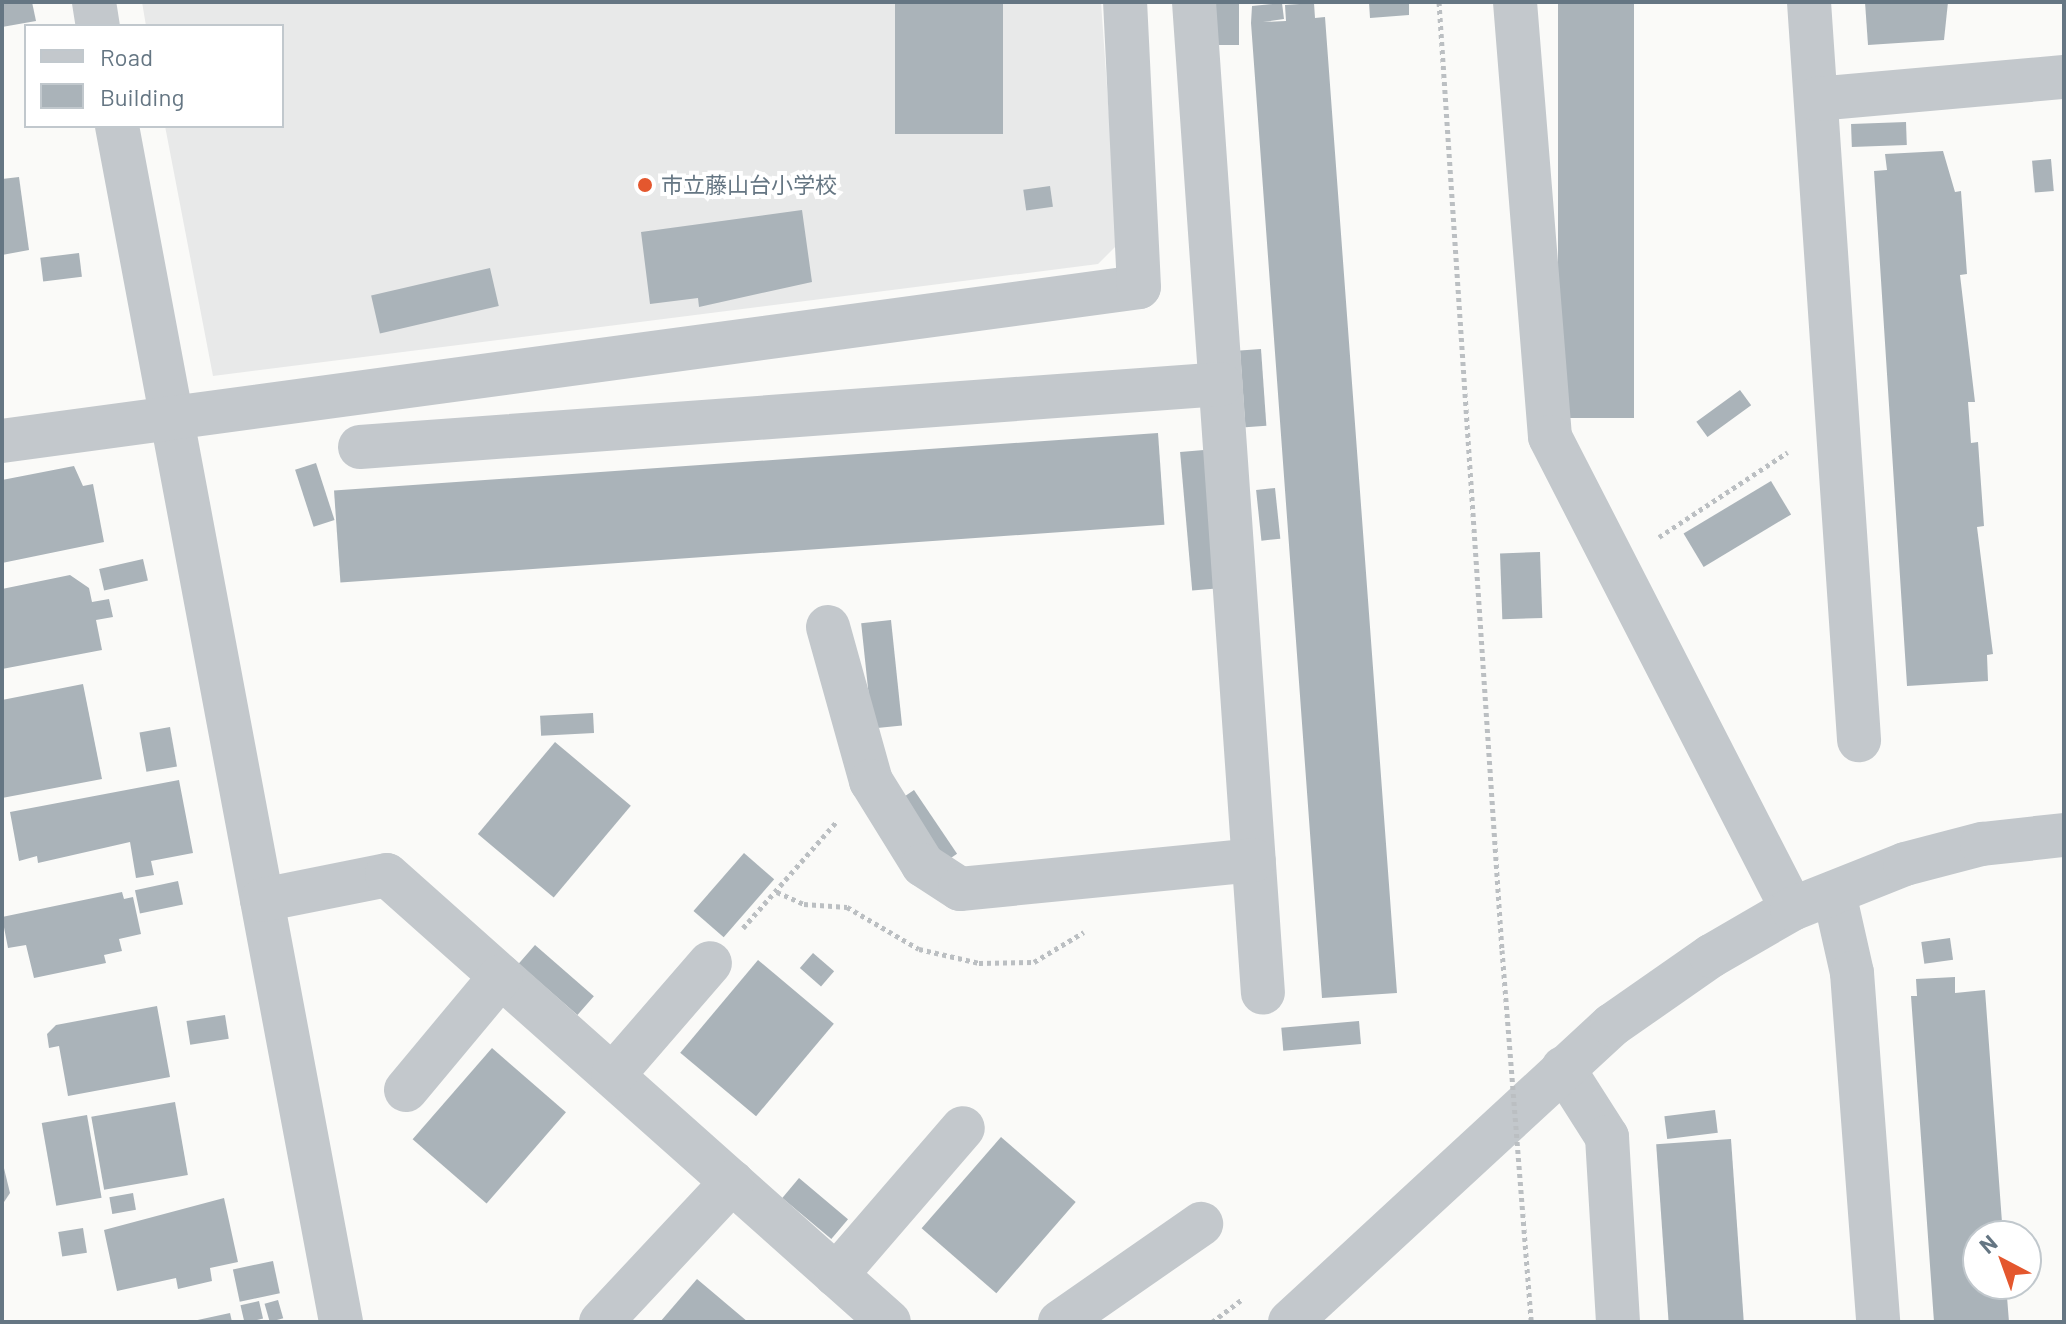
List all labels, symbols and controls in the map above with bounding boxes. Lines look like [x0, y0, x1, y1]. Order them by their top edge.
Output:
legend [24, 24, 284, 128]
text: Road [100, 42, 153, 71]
text: Building [100, 82, 184, 111]
place label: 市立藤山台小学校 [661, 172, 837, 198]
marker: 市立藤山台小学校 [636, 176, 654, 194]
north arrow [1962, 1220, 2042, 1300]
text: N [1974, 1229, 2002, 1258]

